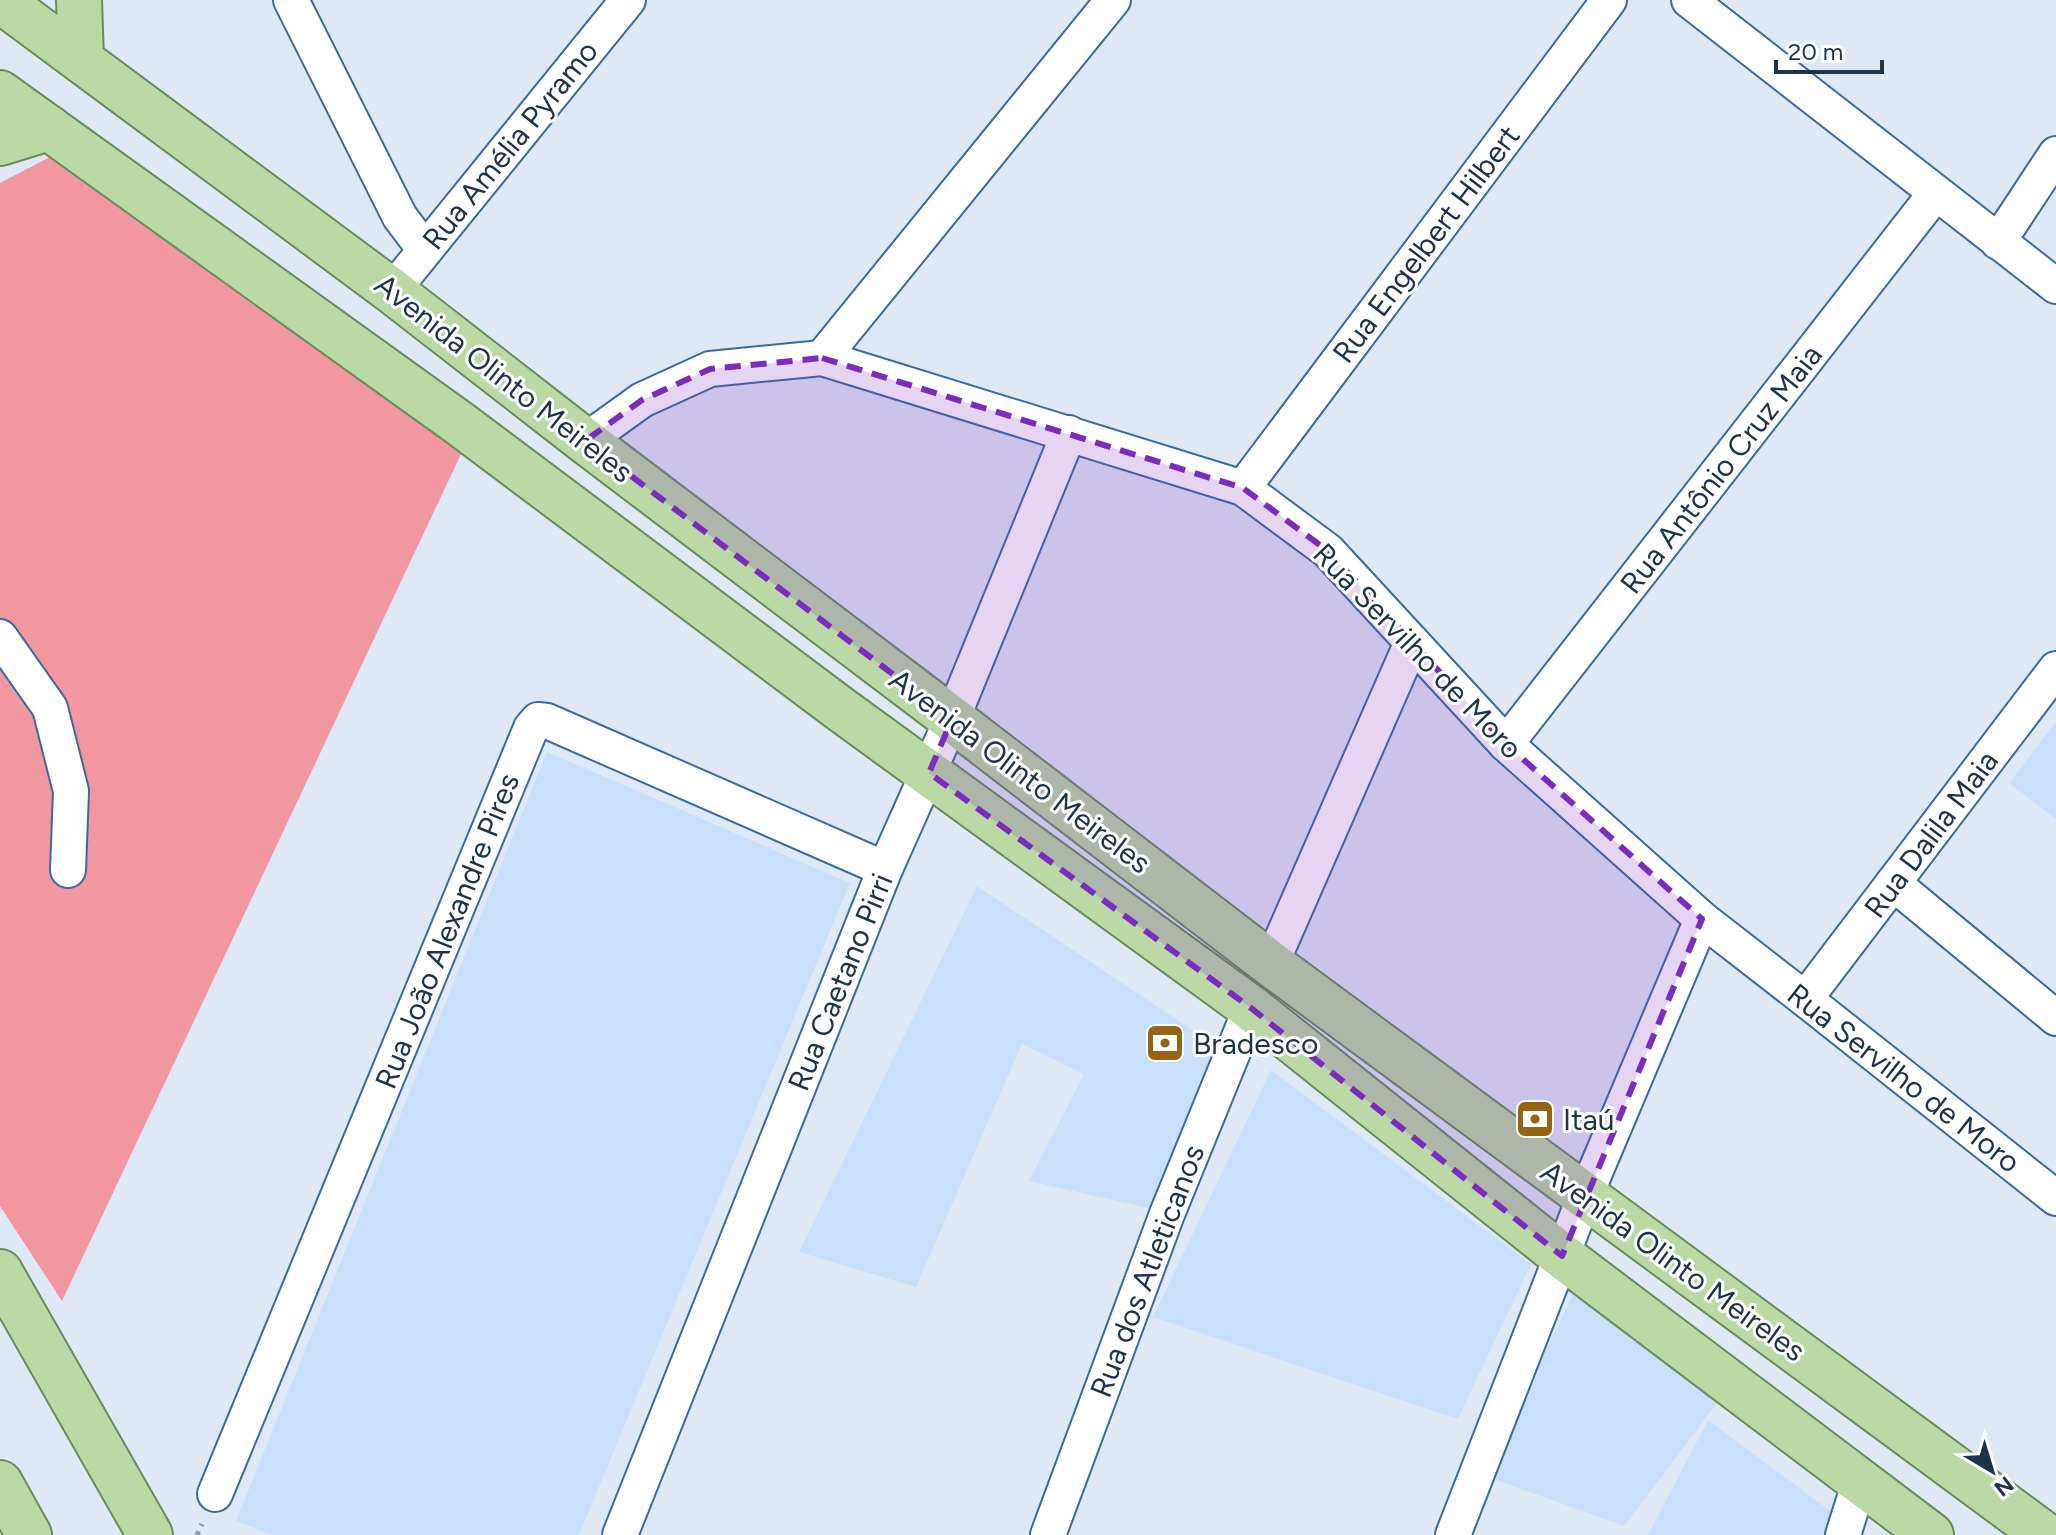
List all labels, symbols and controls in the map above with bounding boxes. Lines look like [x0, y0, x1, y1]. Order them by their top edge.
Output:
scale bar [1776, 24, 1882, 74]
street label: Rua Amélia Pyramo [414, 33, 606, 257]
text: 20 m [1788, 37, 1843, 66]
street label: Rua Engelbert Hilbert [1325, 118, 1527, 370]
street label: Avenida Olinto Meireles [368, 266, 640, 490]
street label: Rua Antônio Cruz Maia [1612, 337, 1830, 601]
street label: Rua Servilho de Moro [1306, 535, 1530, 767]
street label: Avenida Olinto Meireles [882, 661, 1158, 881]
street label: Rua Dalila Maia [1856, 743, 2006, 925]
street label: Rua João Alexandre Pires [367, 768, 527, 1094]
street label: Rua Caetano Pirri [780, 868, 900, 1096]
street label: Rua Servilho de Moro [1780, 976, 2028, 1180]
bank icon: Bradesco [1144, 1022, 1186, 1064]
place label: Bradesco [1193, 1025, 1318, 1062]
bank icon: Itaú [1514, 1098, 1556, 1140]
place label: Itaú [1563, 1101, 1614, 1138]
street label: Rua dos Atleticanos [1082, 1140, 1212, 1402]
street label: Avenida Olinto Meireles [1534, 1153, 1812, 1369]
north arrow [1952, 1431, 2032, 1511]
text: N [1989, 1470, 2019, 1502]

